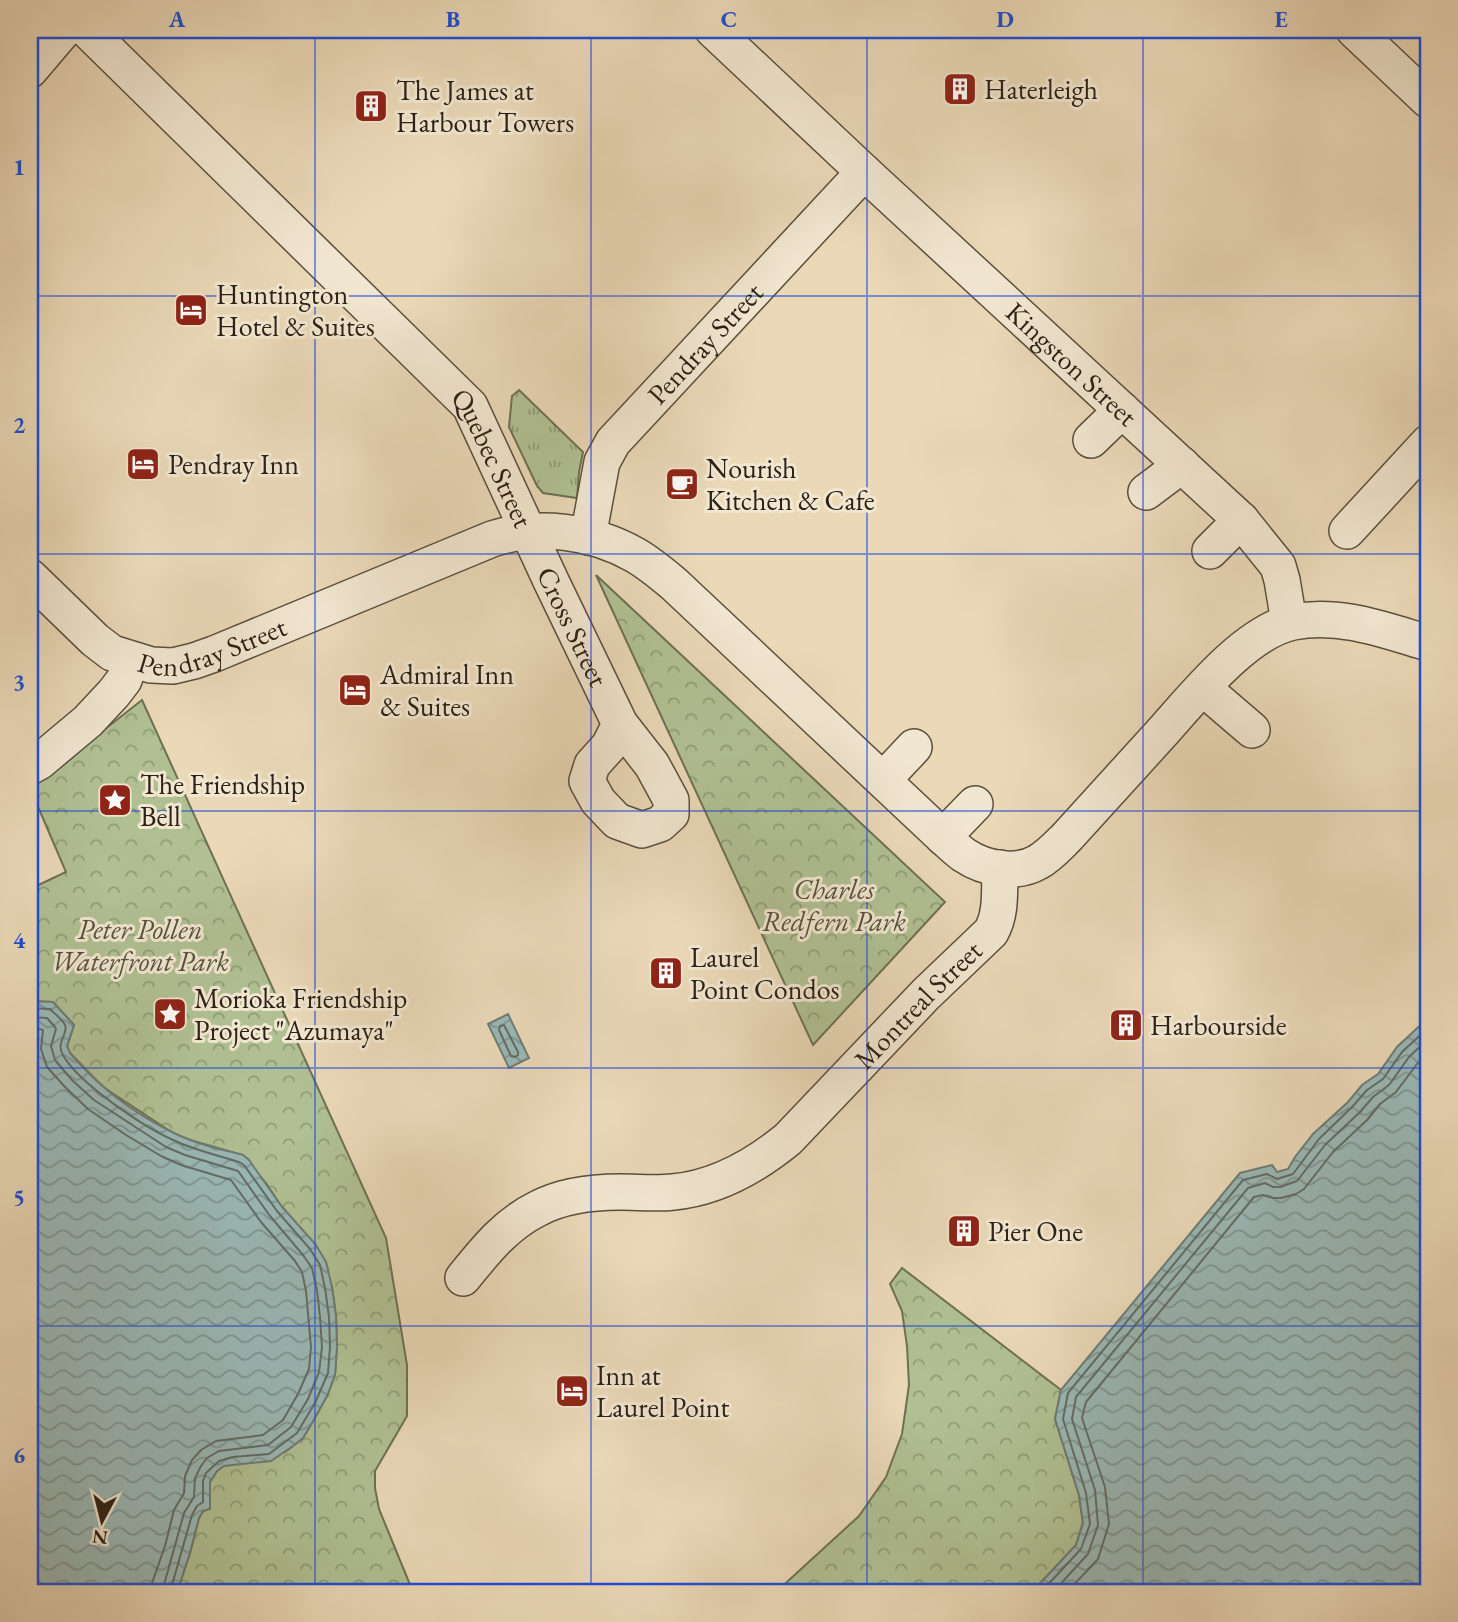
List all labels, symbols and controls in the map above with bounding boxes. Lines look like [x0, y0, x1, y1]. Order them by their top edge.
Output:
text: A [168, 4, 186, 34]
text: B [446, 4, 460, 34]
text: C [721, 4, 737, 34]
text: D [996, 4, 1014, 34]
text: E [1274, 4, 1288, 34]
building icon: Haterleigh [941, 70, 979, 108]
place label: Haterleigh [984, 71, 1098, 107]
place label: The James at Harbour Towers [396, 72, 574, 140]
building icon: The James at Harbour Towers [352, 87, 390, 125]
text: 1 [13, 152, 25, 182]
street label: Pendray Street [639, 275, 770, 412]
place label: Huntington Hotel & Suites [216, 276, 375, 344]
hotel icon: Huntington Hotel & Suites [172, 291, 210, 329]
street label: Kingston Street [998, 294, 1145, 434]
street label: Quebec Street [444, 380, 542, 533]
text: 2 [13, 410, 25, 440]
hotel icon: Pendray Inn [124, 445, 162, 483]
place label: Pendray Inn [168, 446, 299, 482]
place label: Nourish Kitchen & Cafe [706, 450, 875, 518]
cafe icon: Nourish Kitchen & Cafe [663, 465, 701, 503]
street label: Cross Street [529, 561, 617, 692]
street label: Pendray Street [134, 608, 292, 684]
place label: Admiral Inn & Suites [379, 656, 514, 724]
text: 3 [13, 667, 25, 697]
hotel icon: Admiral Inn & Suites [336, 671, 374, 709]
place label: The Friendship Bell [140, 766, 305, 834]
place icon: The Friendship Bell [96, 781, 134, 819]
park label: Charles Redfern Park [762, 871, 906, 939]
park label: Peter Pollen Waterfront Park [51, 911, 229, 979]
text: 4 [13, 925, 26, 955]
street label: Montreal Street [846, 932, 990, 1077]
place label: Laurel Point Condos [690, 939, 840, 1007]
building icon: Laurel Point Condos [647, 954, 685, 992]
place label: Morioka Friendship Project "Azumaya" [194, 980, 407, 1048]
place icon: Morioka Friendship Project "Azumaya" [151, 995, 189, 1033]
building icon: Harbourside [1107, 1006, 1145, 1044]
place label: Harbourside [1150, 1007, 1287, 1043]
text: 5 [13, 1182, 25, 1212]
building icon: Pier One [945, 1212, 983, 1250]
place label: Pier One [988, 1213, 1083, 1249]
place label: Inn at Laurel Point [596, 1357, 729, 1425]
hotel icon: Inn at Laurel Point [553, 1372, 591, 1410]
text: 6 [13, 1440, 25, 1470]
north arrow [66, 1486, 136, 1556]
text: N [90, 1524, 109, 1551]

